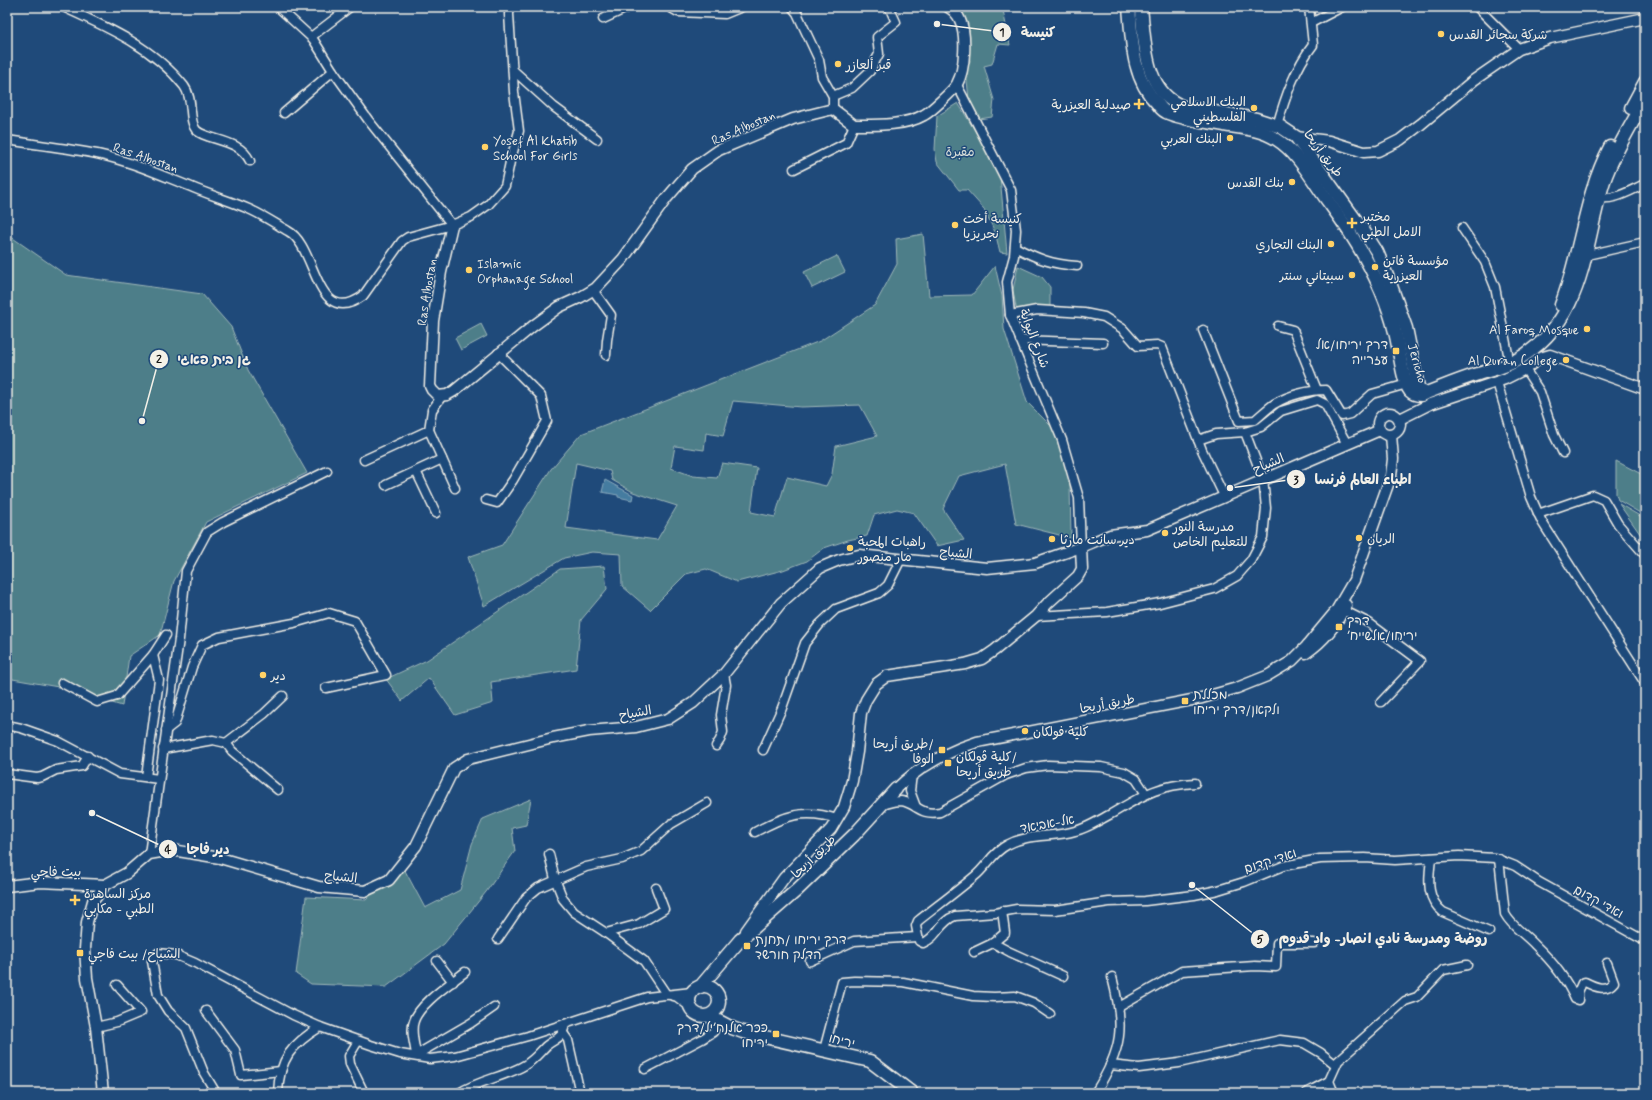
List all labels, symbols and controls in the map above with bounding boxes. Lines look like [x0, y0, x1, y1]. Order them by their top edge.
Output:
callout: كنيسة [992, 19, 1063, 45]
text: كنيسة [1021, 24, 1056, 42]
text: 1 [999, 25, 1005, 41]
place label: شركة سجائر القدس [1449, 27, 1547, 44]
marker: شركة سجائر القدس [1436, 29, 1446, 39]
place label: قبر ألعازر [845, 57, 891, 74]
marker: قبر ألعازر [833, 59, 843, 69]
place label: البنك الاسلامي الفلسطيني [1171, 94, 1246, 128]
place label: صيدلية العيزرية [1051, 97, 1131, 114]
marker: صيدلية العيزرية [1134, 99, 1144, 109]
marker: البنك الاسلامي الفلسطيني [1249, 103, 1259, 113]
street label: Ras Albostan [709, 107, 778, 150]
street label: طريق أريحا [1299, 127, 1346, 181]
place label: البنك العربي [1161, 131, 1222, 150]
place label: Yosef Al Khatib School For Girls [493, 133, 578, 165]
marker: البنك العربي [1225, 133, 1235, 143]
street label: Ras Albostan [111, 139, 180, 177]
marker: Yosef Al Khatib School For Girls [480, 142, 490, 152]
park label: مقبرة [945, 144, 975, 161]
place label: بنك القدس [1227, 175, 1284, 192]
marker: بنك القدس [1287, 177, 1297, 187]
place label: مختبر الامل الطبي [1360, 209, 1421, 243]
place label: كنيسة أخت نجريزيا [963, 211, 1022, 243]
marker: مختبر الامل الطبي [1346, 217, 1358, 229]
marker: كنيسة أخت نجريزيا [950, 220, 960, 230]
place label: البنك التجاري [1256, 237, 1323, 254]
marker: البنك التجاري [1326, 239, 1336, 249]
place label: مؤسسة فاتن العيزرية [1383, 253, 1449, 285]
place label: Islamic Orphanage School [477, 256, 573, 290]
street label: Ras Albostan [414, 257, 441, 327]
marker: مؤسسة فاتن العيزرية [1370, 262, 1380, 272]
marker: Islamic Orphanage School [464, 265, 474, 275]
place label: سبيتاني سنتر [1279, 268, 1344, 287]
marker: سبيتاني سنتر [1347, 270, 1357, 280]
street label: شارع البوابة [1014, 306, 1053, 371]
place label: Al Faroq Mosque [1489, 322, 1579, 339]
marker: Al Faroq Mosque [1582, 324, 1592, 334]
place label: דרך יריחו/אל עזרייה [1316, 337, 1388, 369]
street label: Jericho [1403, 342, 1430, 386]
callout: גן בית פאגי [149, 346, 259, 372]
marker: דרך יריחו/אל עזרייה [1391, 346, 1401, 356]
text: גן בית פאגי [177, 351, 251, 369]
text: 2 [156, 352, 162, 368]
place label: Al Quran College [1468, 353, 1558, 372]
marker: Al Quran College [1561, 355, 1571, 365]
street label: الشياح [1250, 450, 1287, 479]
callout: اطباء العالم فرنسا [1286, 466, 1419, 492]
text: اطباء العالم فرنسا [1315, 471, 1412, 490]
text: 3 [1293, 473, 1299, 489]
place label: مدرسة النور للتعليم الخاص [1172, 519, 1248, 552]
marker: مدرسة النور للتعليم الخاص [1160, 528, 1170, 538]
place label: الريان [1367, 531, 1395, 548]
place label: دير سانت مارثا [1060, 532, 1135, 549]
marker: الريان [1354, 533, 1364, 543]
place label: راهبات المحبة مار منصور [857, 534, 926, 566]
marker: دير سانت مارثا [1047, 534, 1057, 544]
marker: راهبات المحبة مار منصور [845, 543, 855, 553]
street label: الشياح [939, 544, 973, 563]
place label: דרך יריחו/אלשייח׳ [1347, 613, 1417, 645]
marker: דרך יריחו/אלשייח׳ [1334, 622, 1344, 632]
place label: دير [270, 668, 286, 685]
marker: دير [258, 670, 268, 680]
place label: מכללת ולקאן/דרך יריחו [1192, 687, 1280, 719]
street label: طريق أريحا [1078, 691, 1136, 718]
marker: מכללת ולקאן/דרך יריחו [1180, 696, 1190, 706]
street label: الشياح [618, 702, 653, 725]
place label: كلية فولكان [1033, 724, 1089, 741]
marker: كلية فولكان [1020, 726, 1030, 736]
place label: طريق أريحا/ الوفا [873, 736, 934, 768]
marker: طريق أريحا/ الوفا [937, 745, 947, 755]
place label: كلية ڤولكان/ طريق أريحا [956, 749, 1017, 781]
marker: كلية ڤولكان/ طريق أريحا [943, 758, 953, 768]
street label: אל-אביאד [1019, 811, 1076, 838]
street label: طريق أريحا [788, 832, 840, 883]
callout: دير فاجا [158, 836, 238, 862]
text: دير فاجا [186, 841, 230, 859]
text: 4 [165, 842, 172, 858]
street label: ואדי קדום [1242, 845, 1299, 878]
street label: بيت فاجي [31, 864, 81, 883]
street label: الشياح [324, 867, 358, 888]
street label: ואדי קדום [1570, 882, 1626, 923]
place label: مركز الساهرة الطبي - مكابي [84, 886, 154, 920]
marker: مركز الساهرة الطبي - مكابي [69, 894, 81, 906]
callout: روضة ومدرسة نادي انصار- واد قدوم [1250, 926, 1495, 952]
text: روضة ومدرسة نادي انصار- واد قدوم [1279, 930, 1487, 949]
place label: דרך יריחו /תחנת הדלק חורשד [755, 932, 847, 964]
text: 5 [1256, 932, 1264, 948]
marker: דרך יריחו /תחנת הדלק חורשד [742, 941, 752, 951]
place label: الشياح/ بيت فاجي [88, 946, 180, 965]
marker: الشياح/ بيت فاجي [75, 948, 85, 958]
place label: ככר אלנח׳יל/דרך יריחו [677, 1020, 768, 1052]
marker: ככר אלנח׳יל/דרך יריחו [771, 1029, 781, 1039]
street label: יריחו [827, 1030, 857, 1053]

